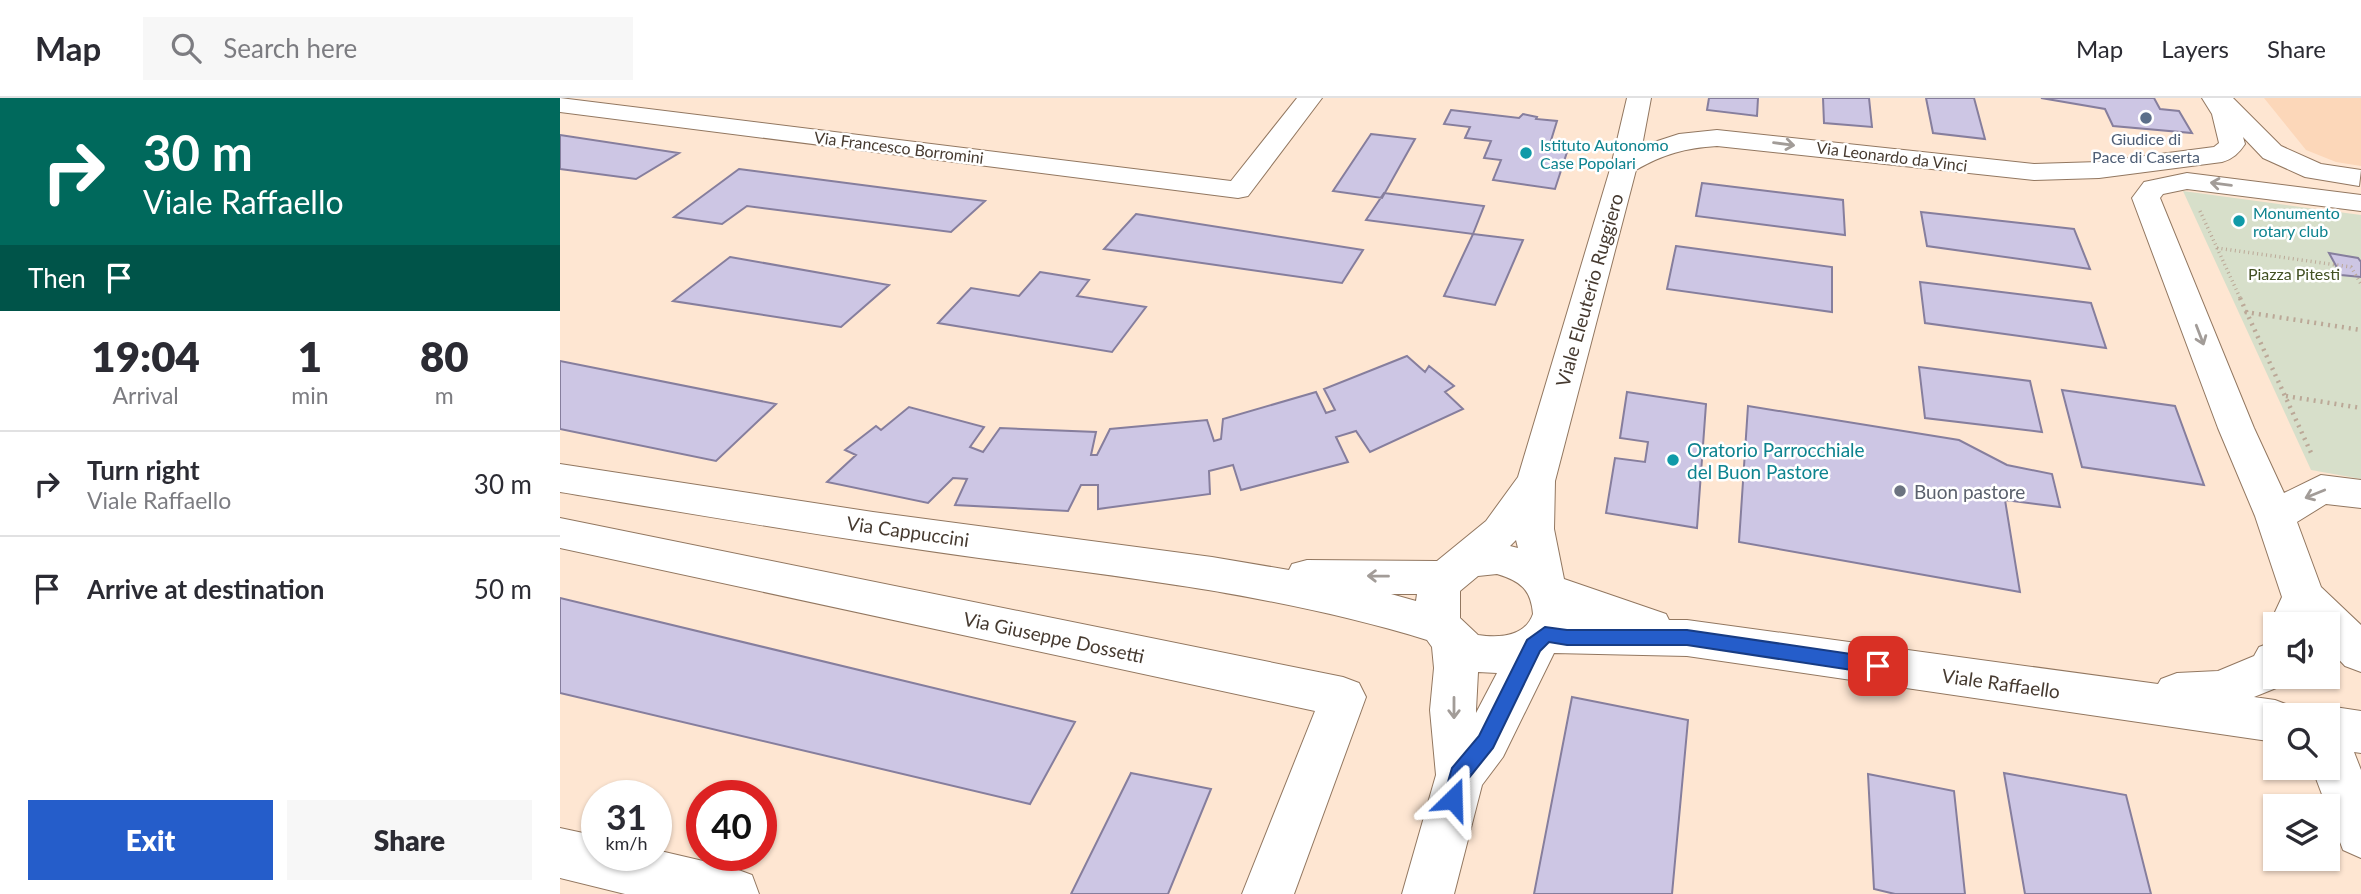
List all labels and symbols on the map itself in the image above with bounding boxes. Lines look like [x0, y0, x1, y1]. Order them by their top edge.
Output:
marker: Giudice di Pace di Caserta [2138, 110, 2154, 126]
street label: Via Francesco Borromini [813, 127, 985, 167]
place label: Giudice di Pace di Caserta [2092, 129, 2200, 166]
place label: Istituto Autonomo Case Popolari [1540, 135, 1669, 172]
one-way arrow [1772, 137, 1794, 150]
street label: Via Leonardo da Vinci [1815, 137, 1969, 175]
marker: Istituto Autonomo Case Popolari [1518, 145, 1534, 161]
one-way arrow [2210, 178, 2232, 191]
street label: Viale Eleuterio Ruggiero [1550, 191, 1628, 389]
place label: Monumento rotary club [2253, 203, 2340, 240]
marker: Monumento rotary club [2231, 213, 2247, 229]
park label: Piazza Pitesti [2248, 264, 2340, 283]
one-way arrow [2194, 323, 2207, 345]
place label: Oratorio Parrocchiale del Buon Pastore [1687, 438, 1865, 483]
marker: Oratorio Parrocchiale del Buon Pastore [1665, 452, 1681, 468]
place label: Buon pastore [1914, 480, 2025, 503]
marker: Buon pastore [1892, 483, 1908, 499]
one-way arrow [2305, 488, 2327, 501]
street label: Via Cappuccini [845, 511, 971, 551]
one-way arrow [1367, 570, 1390, 583]
street label: Via Giuseppe Dossetti [961, 607, 1147, 667]
pin [1848, 636, 1908, 696]
street label: Viale Raffaello [1940, 663, 2062, 703]
one-way arrow [1447, 696, 1461, 719]
position arrow [1416, 762, 1490, 836]
speed limit sign: 40 [686, 780, 777, 871]

